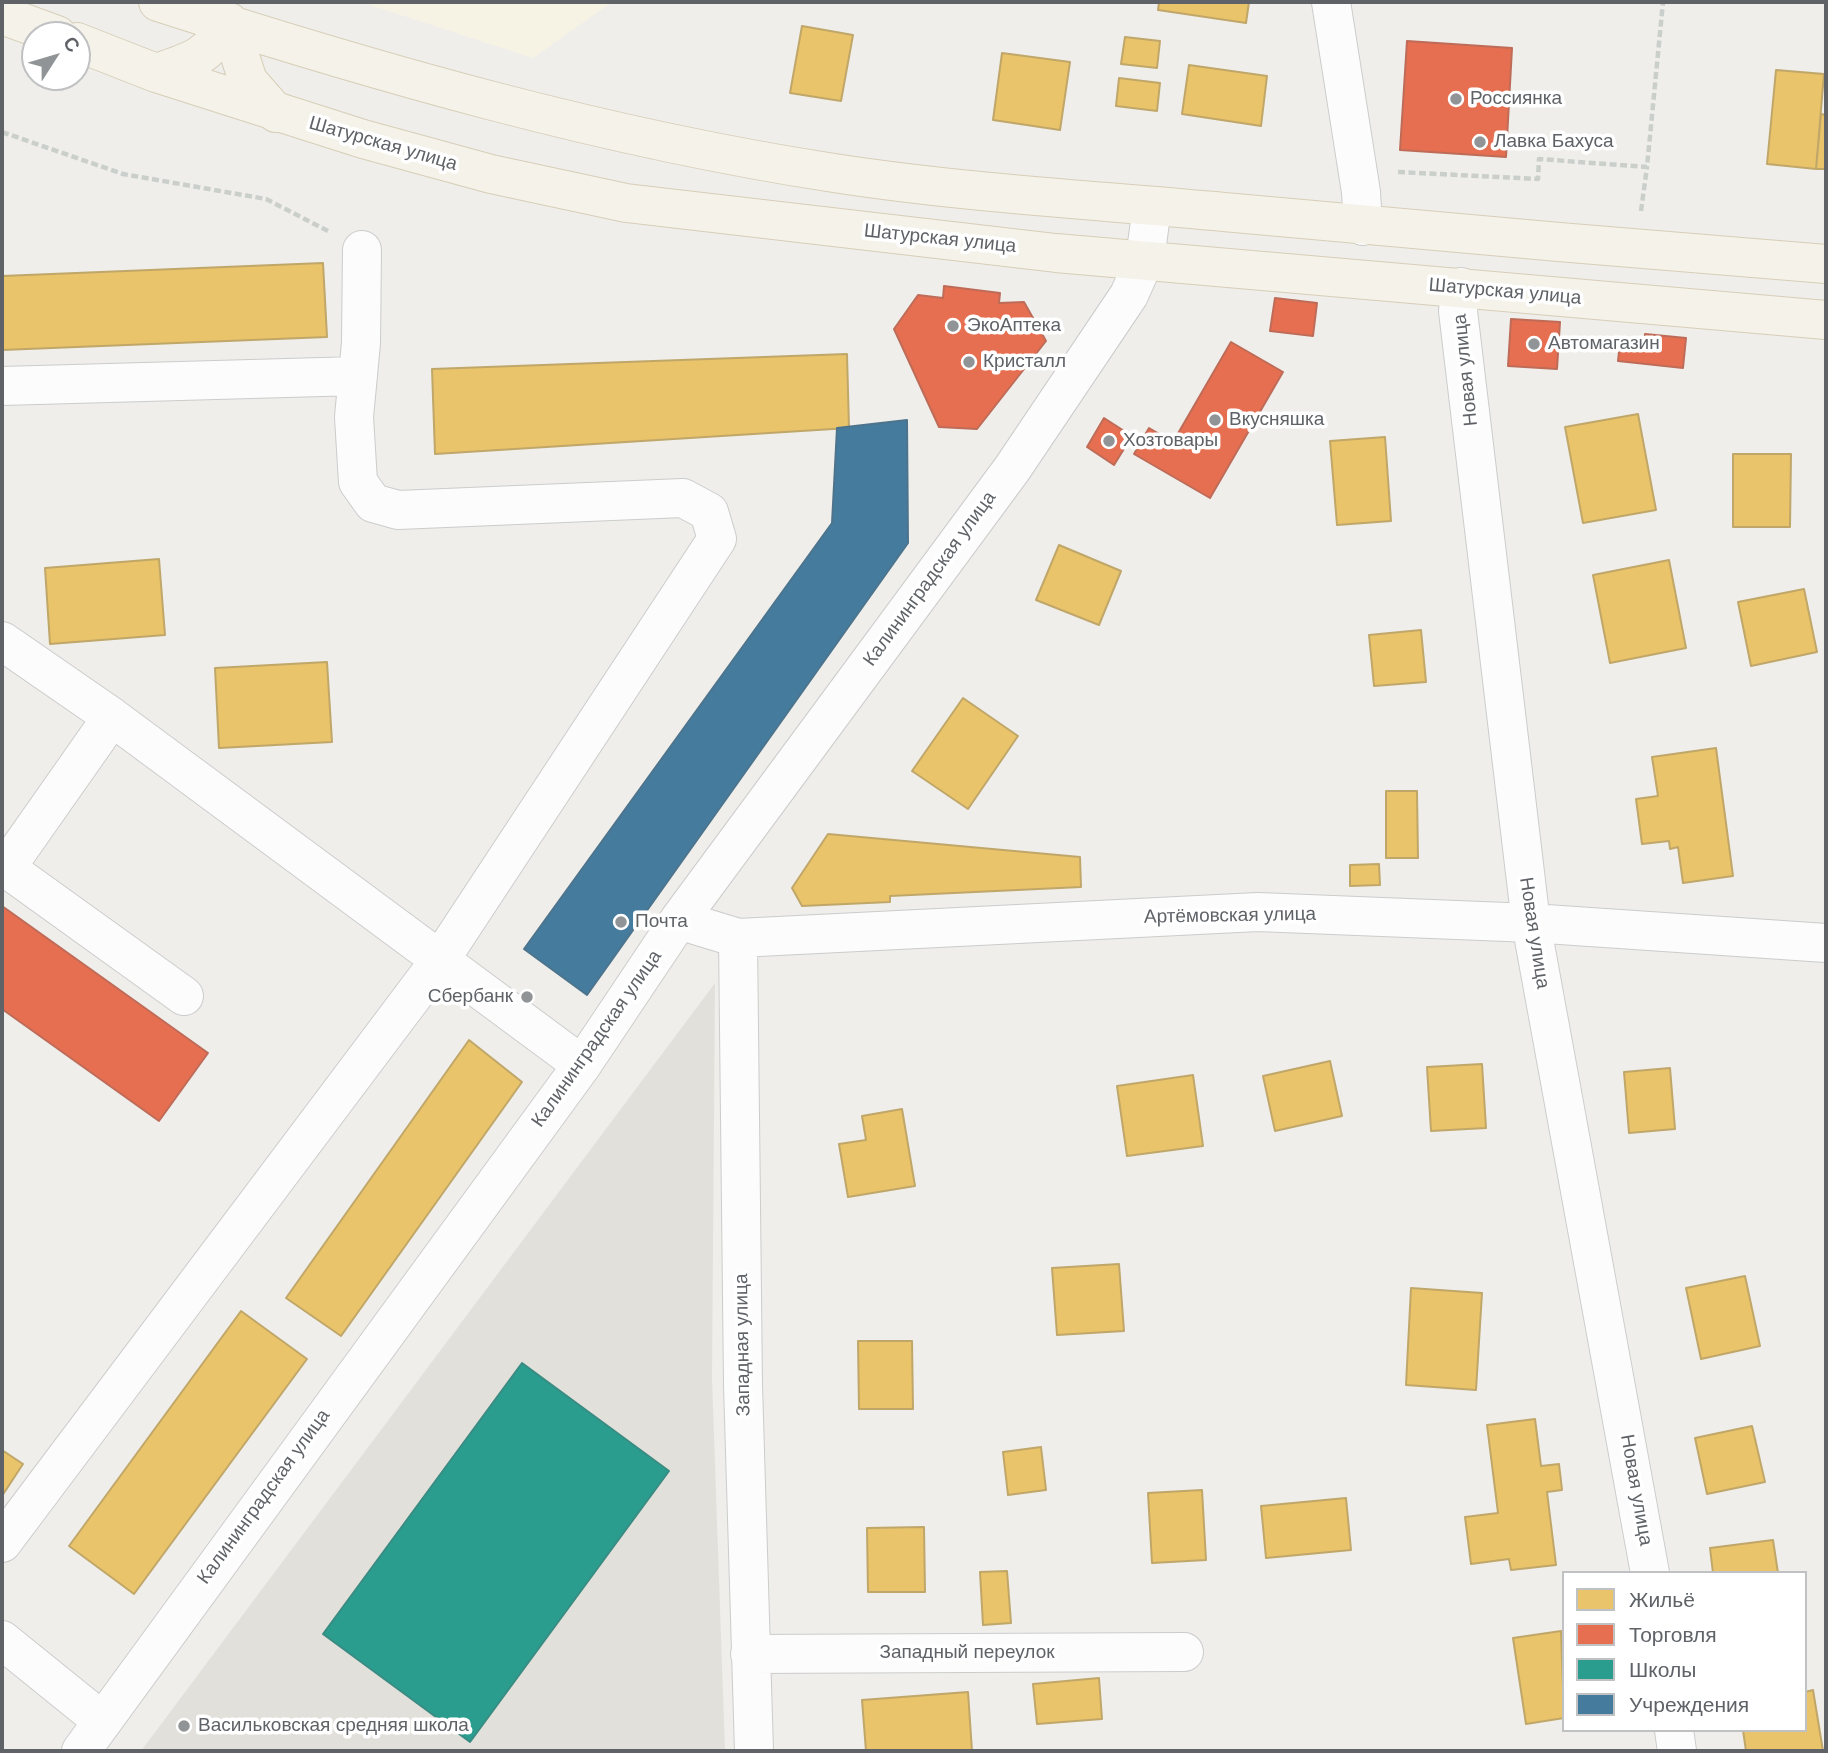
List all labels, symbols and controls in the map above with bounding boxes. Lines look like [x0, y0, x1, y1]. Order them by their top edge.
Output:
north arrow [21, 21, 91, 91]
text: С [59, 32, 84, 56]
place label: Россиянка [1470, 88, 1562, 110]
marker: Россиянка [1448, 91, 1464, 107]
street label: Шатурская улица [306, 112, 460, 176]
place label: Лавка Бахуса [1494, 131, 1614, 153]
marker: Лавка Бахуса [1472, 134, 1488, 150]
street label: Шатурская улица [863, 220, 1017, 258]
street label: Шатурская улица [1428, 274, 1582, 310]
street label: Новая улица [1449, 313, 1483, 427]
place label: ЭкоАптека [967, 315, 1061, 337]
marker: ЭкоАптека [945, 318, 961, 334]
place label: Автомагазин [1548, 333, 1660, 355]
marker: Автомагазин [1526, 336, 1542, 352]
place label: Кристалл [983, 351, 1066, 373]
marker: Кристалл [961, 354, 977, 370]
place label: Вкусняшка [1229, 409, 1324, 431]
marker: Вкусняшка [1207, 412, 1223, 428]
place label: Хозтовары [1123, 430, 1218, 452]
marker: Хозтовары [1101, 433, 1117, 449]
street label: Калининградская улица [859, 487, 1001, 671]
street label: Новая улица [1514, 876, 1554, 990]
street label: Артёмовская улица [1144, 903, 1316, 929]
place label: Почта [635, 911, 688, 933]
marker: Почта [613, 914, 629, 930]
street label: Калининградская улица [527, 946, 667, 1132]
place label: Сбербанк [428, 986, 513, 1008]
marker: Сбербанк [519, 989, 535, 1005]
street label: Западная улица [730, 1273, 756, 1417]
street label: Калининградская улица [193, 1405, 335, 1589]
street label: Новая улица [1615, 1433, 1657, 1547]
legend [1562, 1571, 1807, 1732]
text: Жильё [1629, 1588, 1695, 1611]
text: Торговля [1629, 1623, 1717, 1646]
street label: Западный переулок [879, 1642, 1055, 1664]
text: Школы [1629, 1658, 1696, 1681]
text: Учреждения [1629, 1693, 1749, 1716]
place label: Васильковская средняя школа [198, 1715, 469, 1737]
marker: Васильковская средняя школа [176, 1718, 192, 1734]

